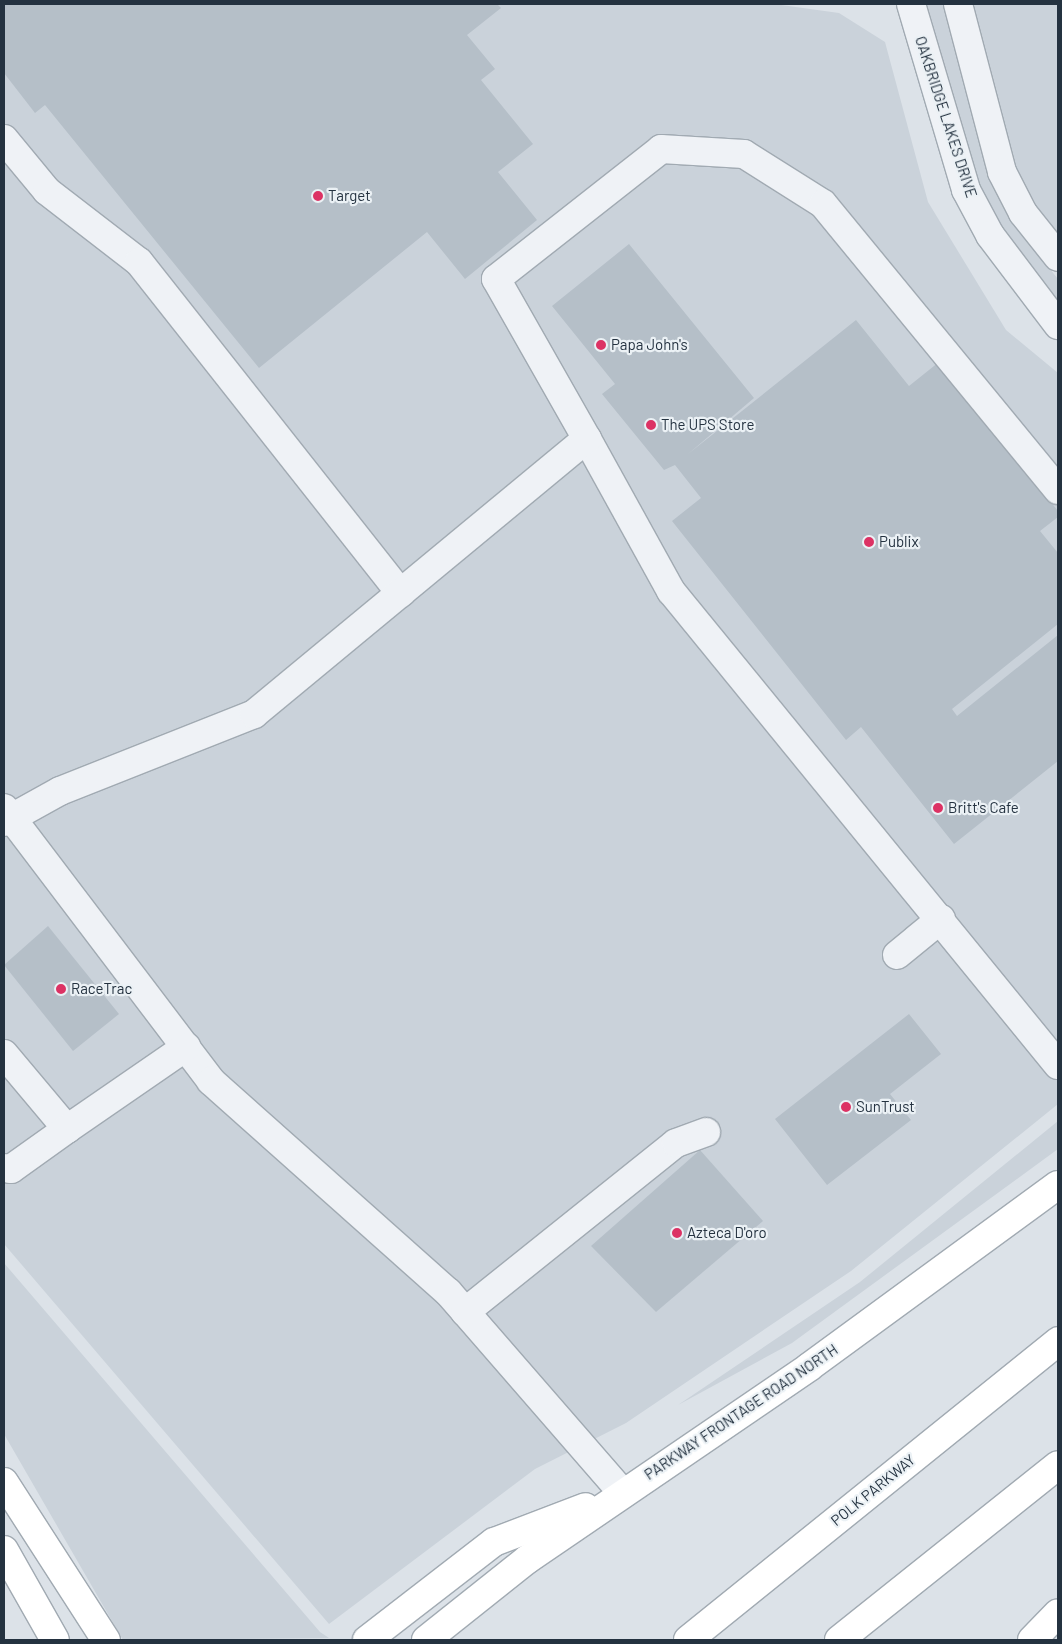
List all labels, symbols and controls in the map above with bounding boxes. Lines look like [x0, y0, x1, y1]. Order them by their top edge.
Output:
street label: OAKBRIDGE LAKES DRIVE [911, 34, 981, 200]
place label: Target [328, 187, 371, 205]
marker: Target [312, 190, 324, 202]
place label: Papa John's [611, 336, 688, 354]
marker: Papa John's [595, 339, 607, 351]
place label: The UPS Store [661, 416, 754, 434]
marker: The UPS Store [645, 419, 657, 431]
place label: Publix [879, 533, 919, 551]
marker: Publix [863, 536, 875, 548]
place label: Britt's Cafe [948, 799, 1019, 817]
marker: Britt's Cafe [932, 802, 944, 814]
place label: RaceTrac [71, 980, 132, 998]
marker: RaceTrac [55, 983, 67, 995]
place label: SunTrust [856, 1098, 915, 1116]
marker: SunTrust [840, 1101, 852, 1113]
place label: Azteca D'oro [687, 1224, 767, 1242]
marker: Azteca D'oro [671, 1227, 683, 1239]
street label: PARKWAY FRONTAGE ROAD NORTH [641, 1340, 841, 1484]
street label: POLK PARKWAY [827, 1451, 919, 1529]

